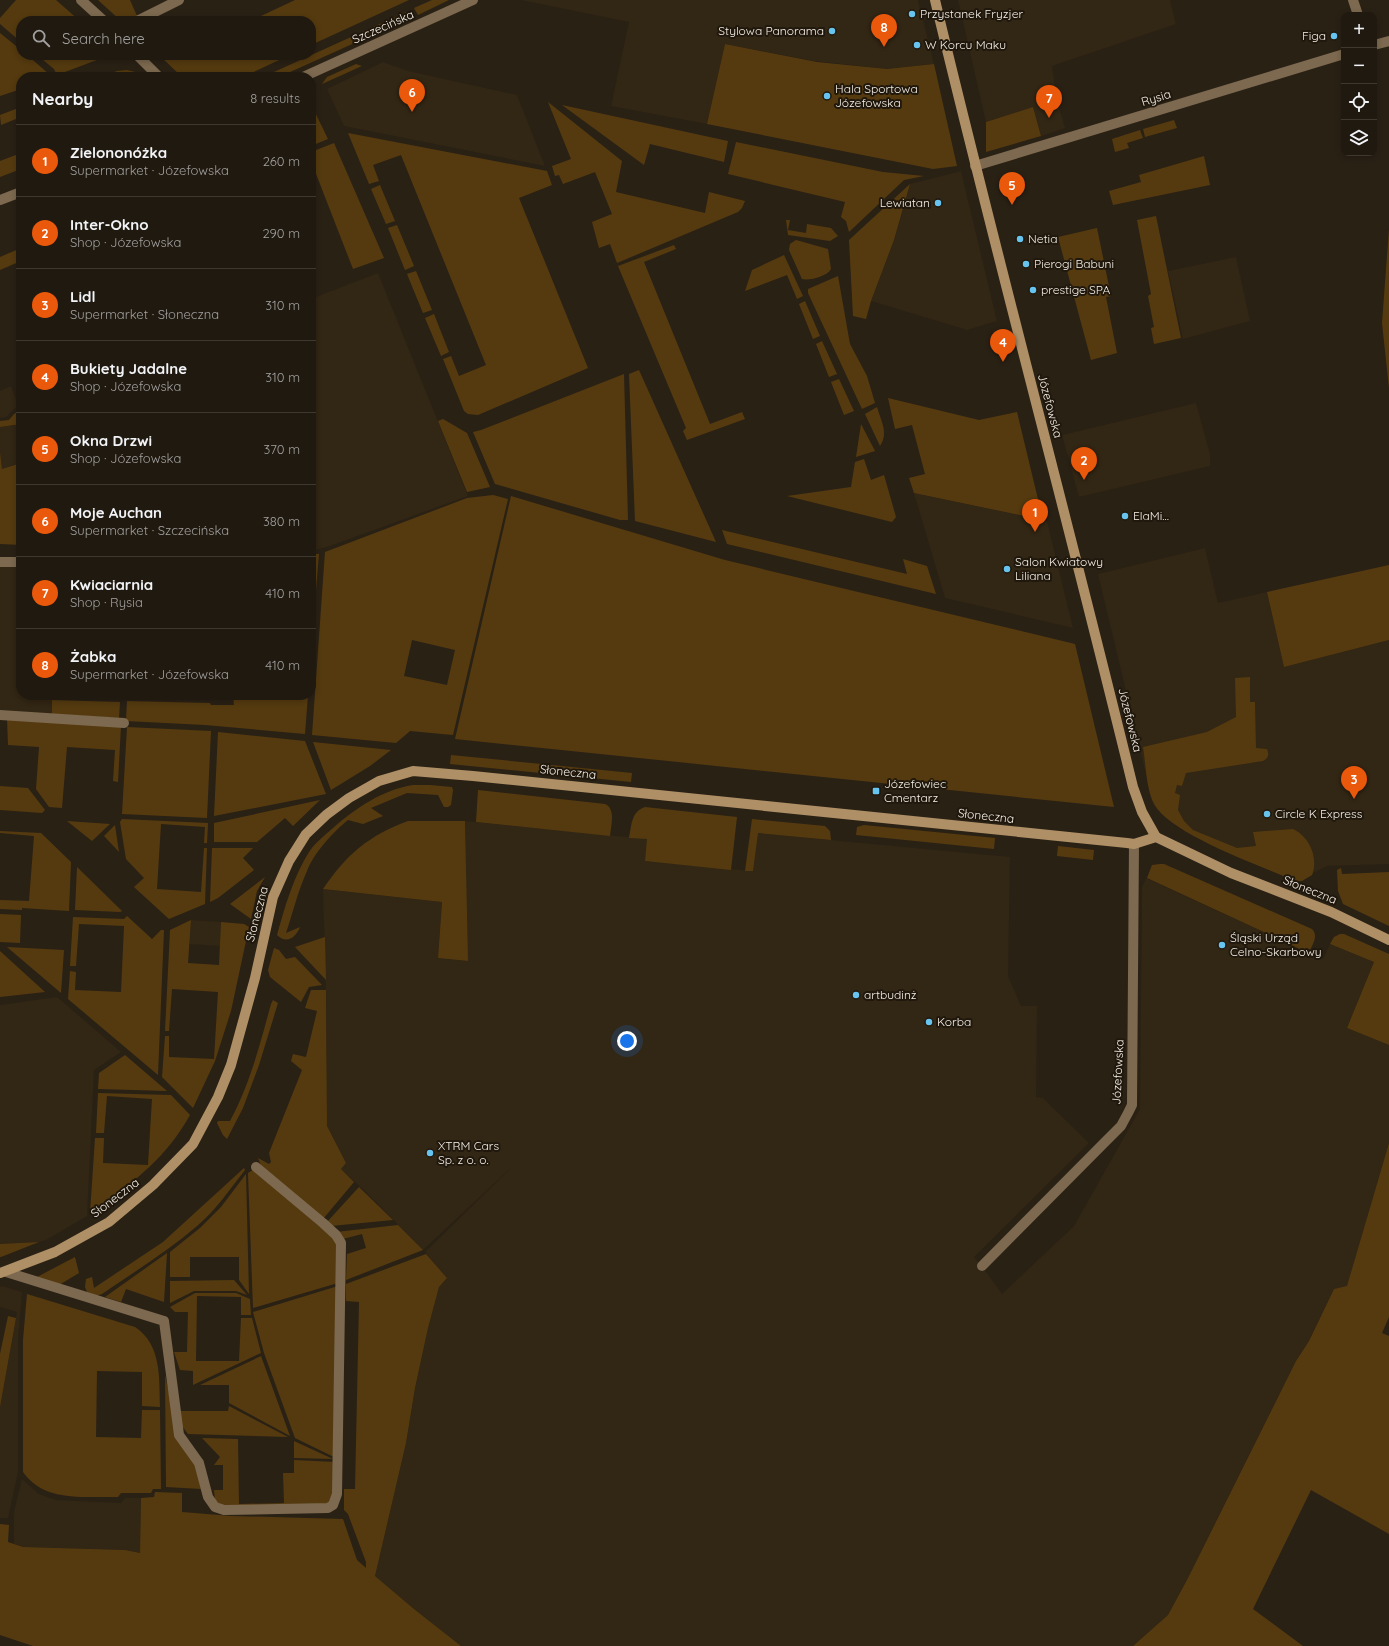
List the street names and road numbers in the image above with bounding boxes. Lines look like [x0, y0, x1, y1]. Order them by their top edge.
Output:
street label: Szczecińska [350, 6, 416, 47]
street label: Rysia [1139, 86, 1172, 109]
street label: Józefowska [1035, 372, 1066, 440]
street label: Józefowska [1115, 686, 1146, 754]
street label: Słoneczna [539, 761, 597, 782]
street label: Słoneczna [957, 805, 1015, 826]
street label: Słoneczna [1281, 872, 1339, 907]
street label: Słoneczna [242, 885, 271, 943]
street label: Józefowska [1108, 1039, 1127, 1105]
street label: Słoneczna [88, 1175, 142, 1221]

